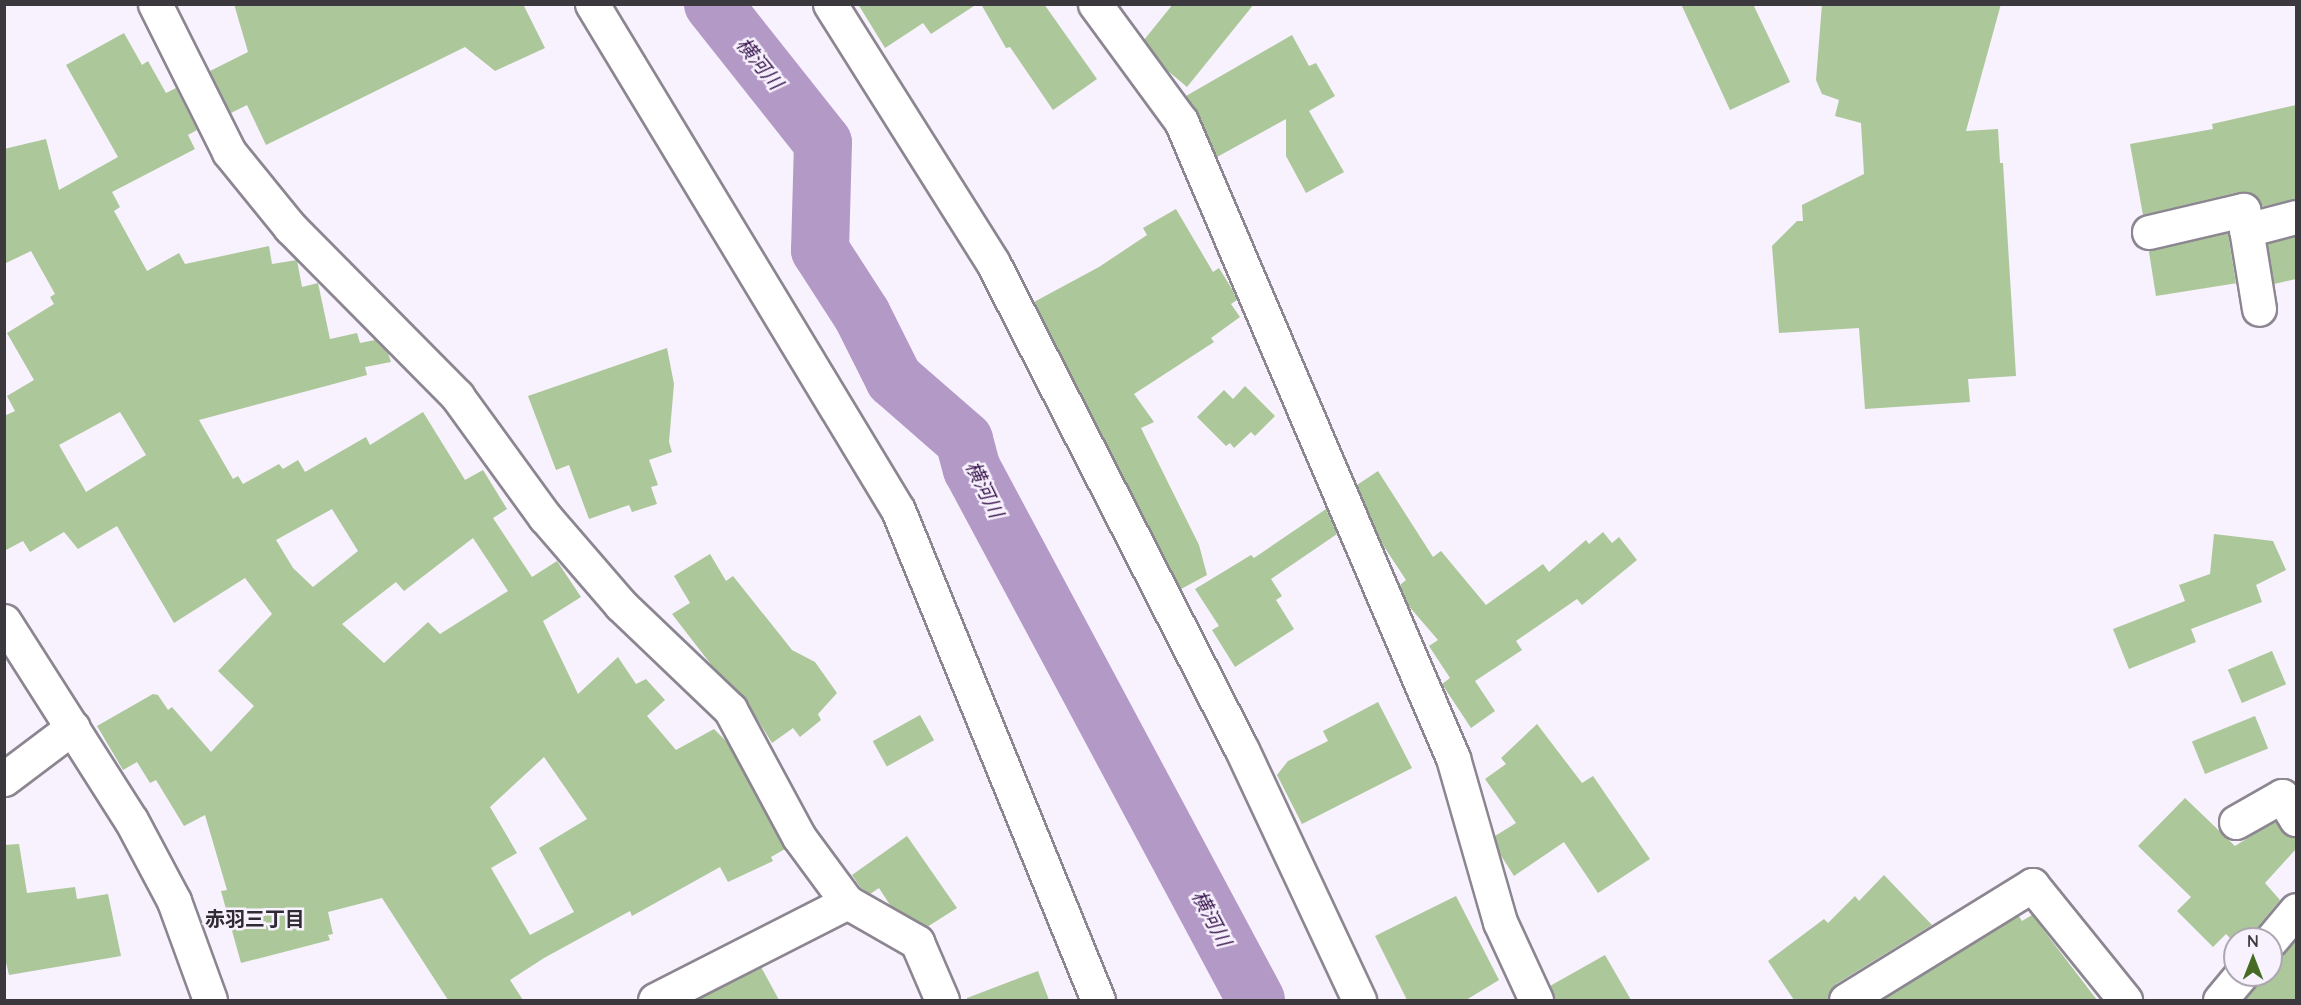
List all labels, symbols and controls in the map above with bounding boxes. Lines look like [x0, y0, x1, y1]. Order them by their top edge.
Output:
water label: 横河川 [732, 32, 788, 94]
water label: 横河川 [961, 457, 1009, 521]
water label: 横河川 [1187, 886, 1237, 950]
district label: 赤羽三丁目 [205, 906, 305, 930]
north arrow [2223, 927, 2283, 987]
text: N [2247, 931, 2259, 951]

